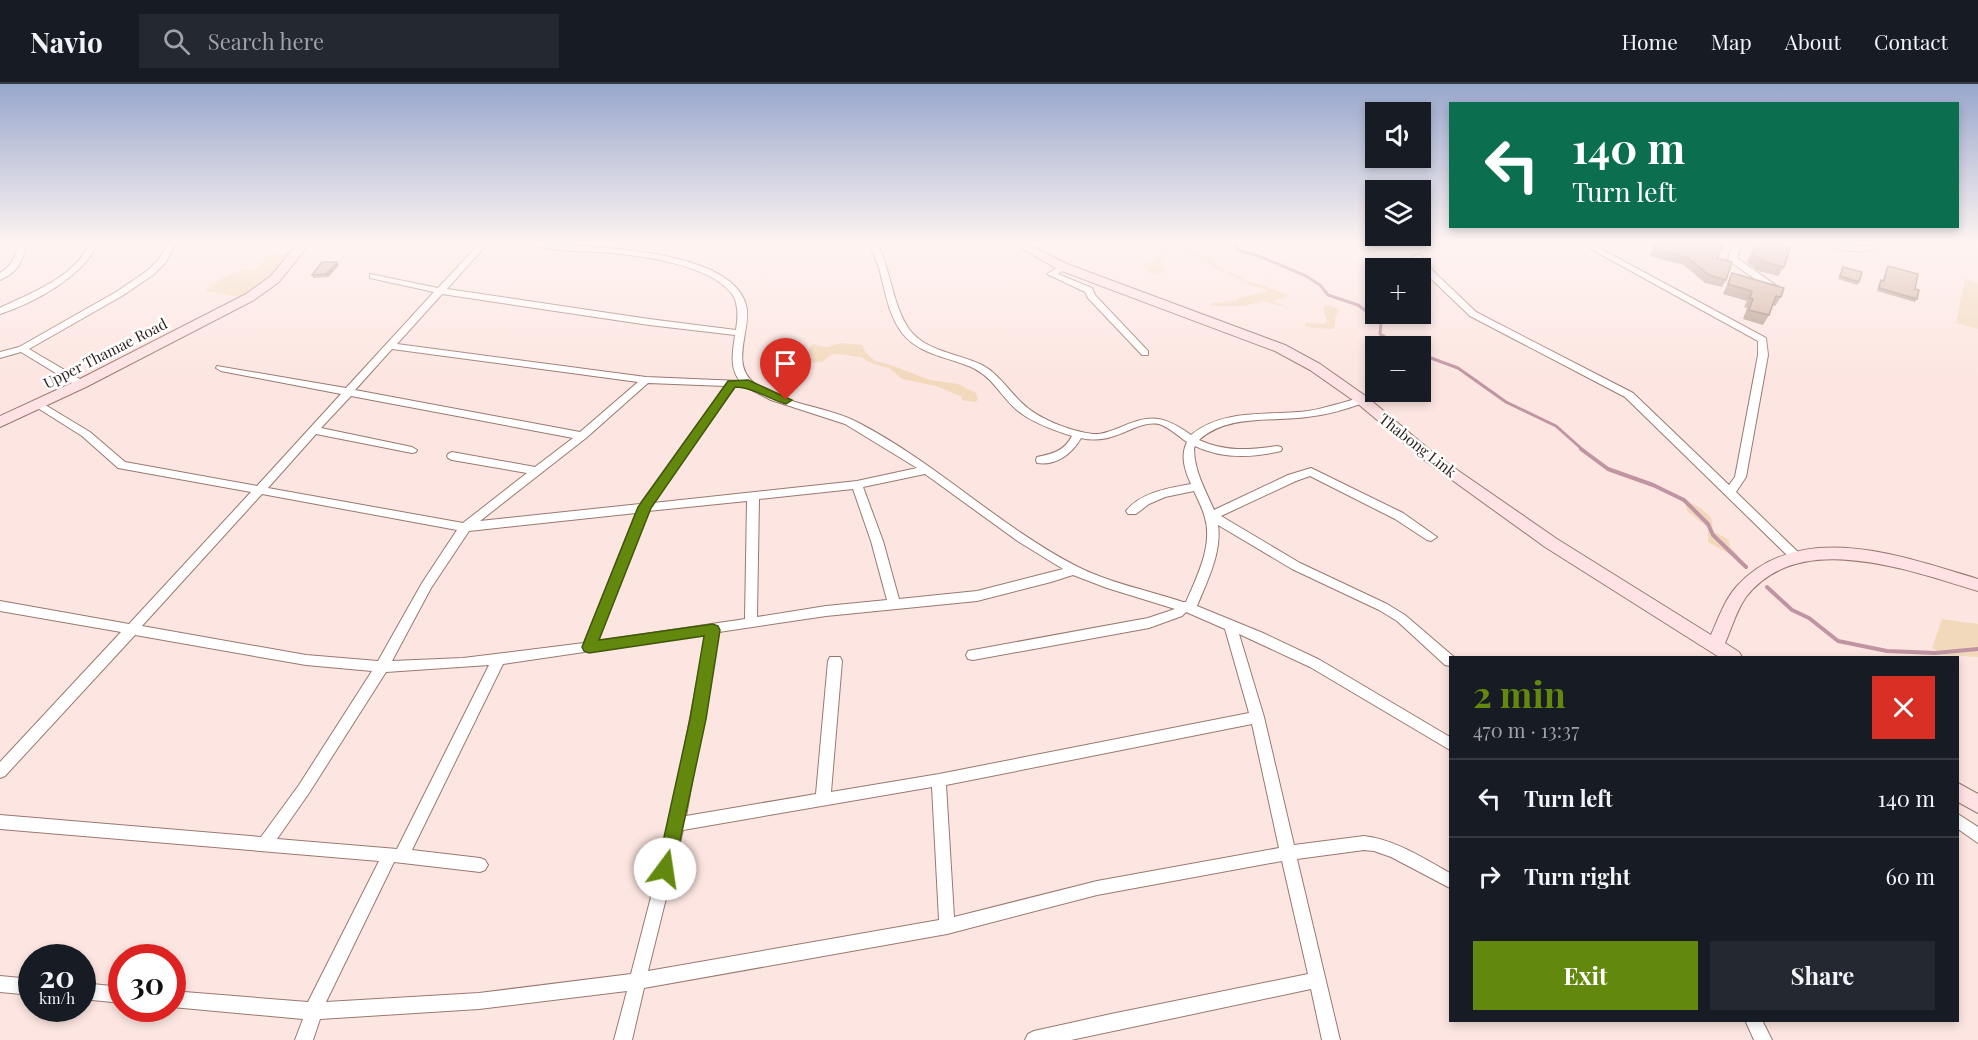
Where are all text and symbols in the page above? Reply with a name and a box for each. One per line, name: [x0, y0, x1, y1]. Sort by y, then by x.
search box: [139, 14, 559, 68]
text: Navio: [30, 23, 103, 60]
icon: search: [160, 25, 193, 58]
text: Search here: [208, 26, 324, 56]
text: Home: [1622, 27, 1678, 55]
text: Map: [1711, 27, 1752, 55]
text: About: [1785, 27, 1841, 55]
text: Contact: [1874, 27, 1948, 55]
map controls: [1365, 102, 1431, 402]
button: sound: [1365, 102, 1431, 168]
text: 140 m: [1572, 119, 1685, 175]
icon: left: [1473, 126, 1551, 204]
text: Turn left: [1572, 173, 1676, 209]
button: layers: [1365, 180, 1431, 246]
button: +: [1365, 258, 1431, 324]
street label: Upper Thamae Road: [40, 313, 171, 393]
button: −: [1365, 336, 1431, 402]
pin: [760, 338, 811, 400]
icon: arrive: [769, 347, 802, 380]
street label: Thabong Link: [1375, 408, 1461, 482]
text: 2 min: [1473, 669, 1566, 717]
button: close: [1872, 676, 1935, 739]
text: 470 m · 13:37: [1473, 716, 1579, 743]
icon: left: [1473, 782, 1506, 815]
text: Turn left: [1524, 783, 1613, 813]
text: 140 m: [1878, 783, 1935, 813]
position arrow: [633, 837, 697, 901]
icon: right: [1473, 860, 1506, 893]
text: Turn right: [1524, 861, 1630, 891]
text: 60 m: [1885, 861, 1935, 891]
button: Exit: [1473, 941, 1698, 1010]
button: Share: [1710, 941, 1935, 1010]
speed limit sign: 30: [108, 944, 186, 1022]
text: 20: [39, 956, 75, 996]
text: km/h: [39, 988, 75, 1008]

